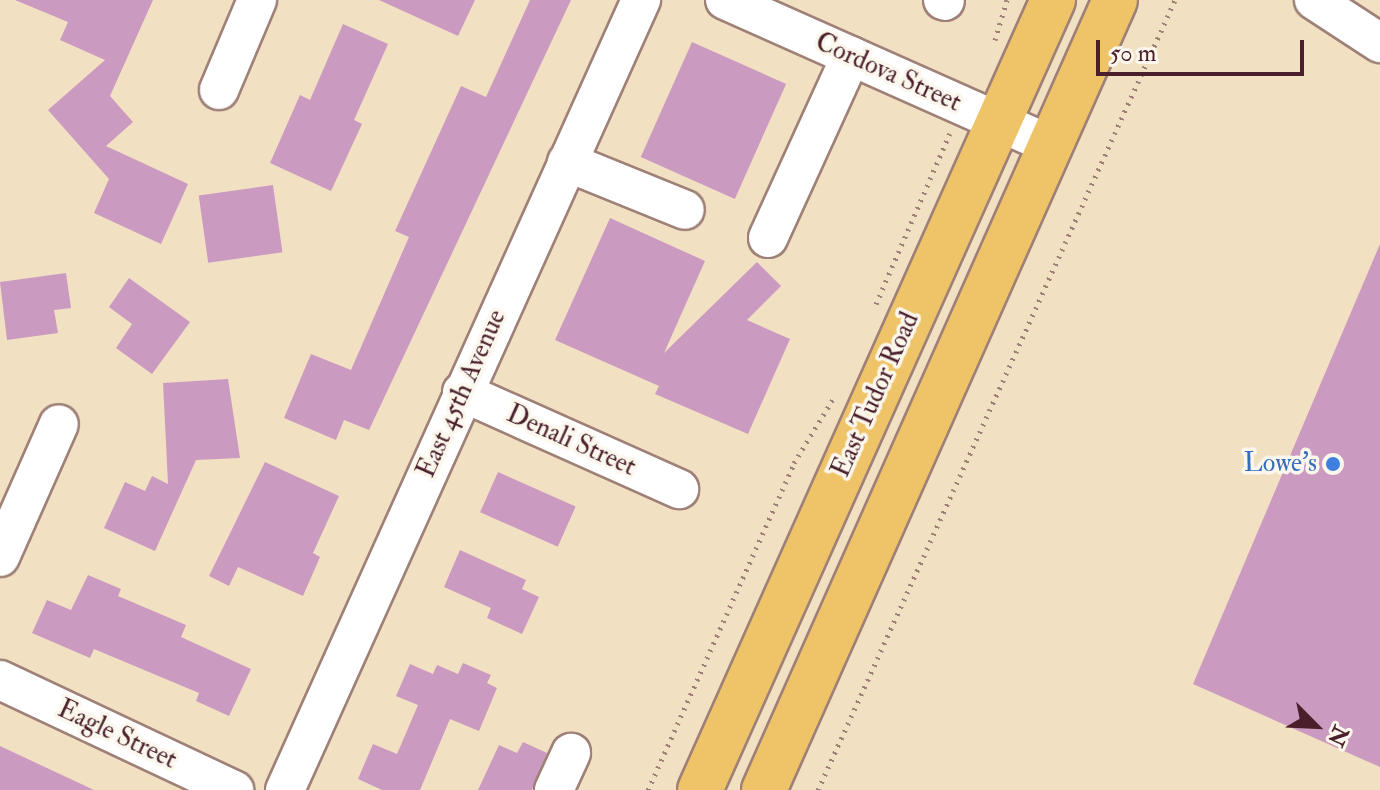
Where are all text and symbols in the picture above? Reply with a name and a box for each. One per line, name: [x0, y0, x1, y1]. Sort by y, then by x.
scale bar: [1100, 24, 1308, 74]
street label: Cordova Street: [810, 27, 966, 119]
text: 50 m: [1110, 38, 1156, 69]
street label: East 45th Avenue: [411, 305, 513, 483]
street label: East Tudor Road: [826, 308, 926, 482]
street label: Denali Street: [502, 399, 640, 483]
place label: Lowe's: [1244, 448, 1317, 480]
marker: Lowe's: [1324, 455, 1342, 473]
north arrow: [1276, 686, 1356, 766]
street label: Eagle Street: [53, 694, 181, 776]
text: N: [1321, 721, 1355, 750]

